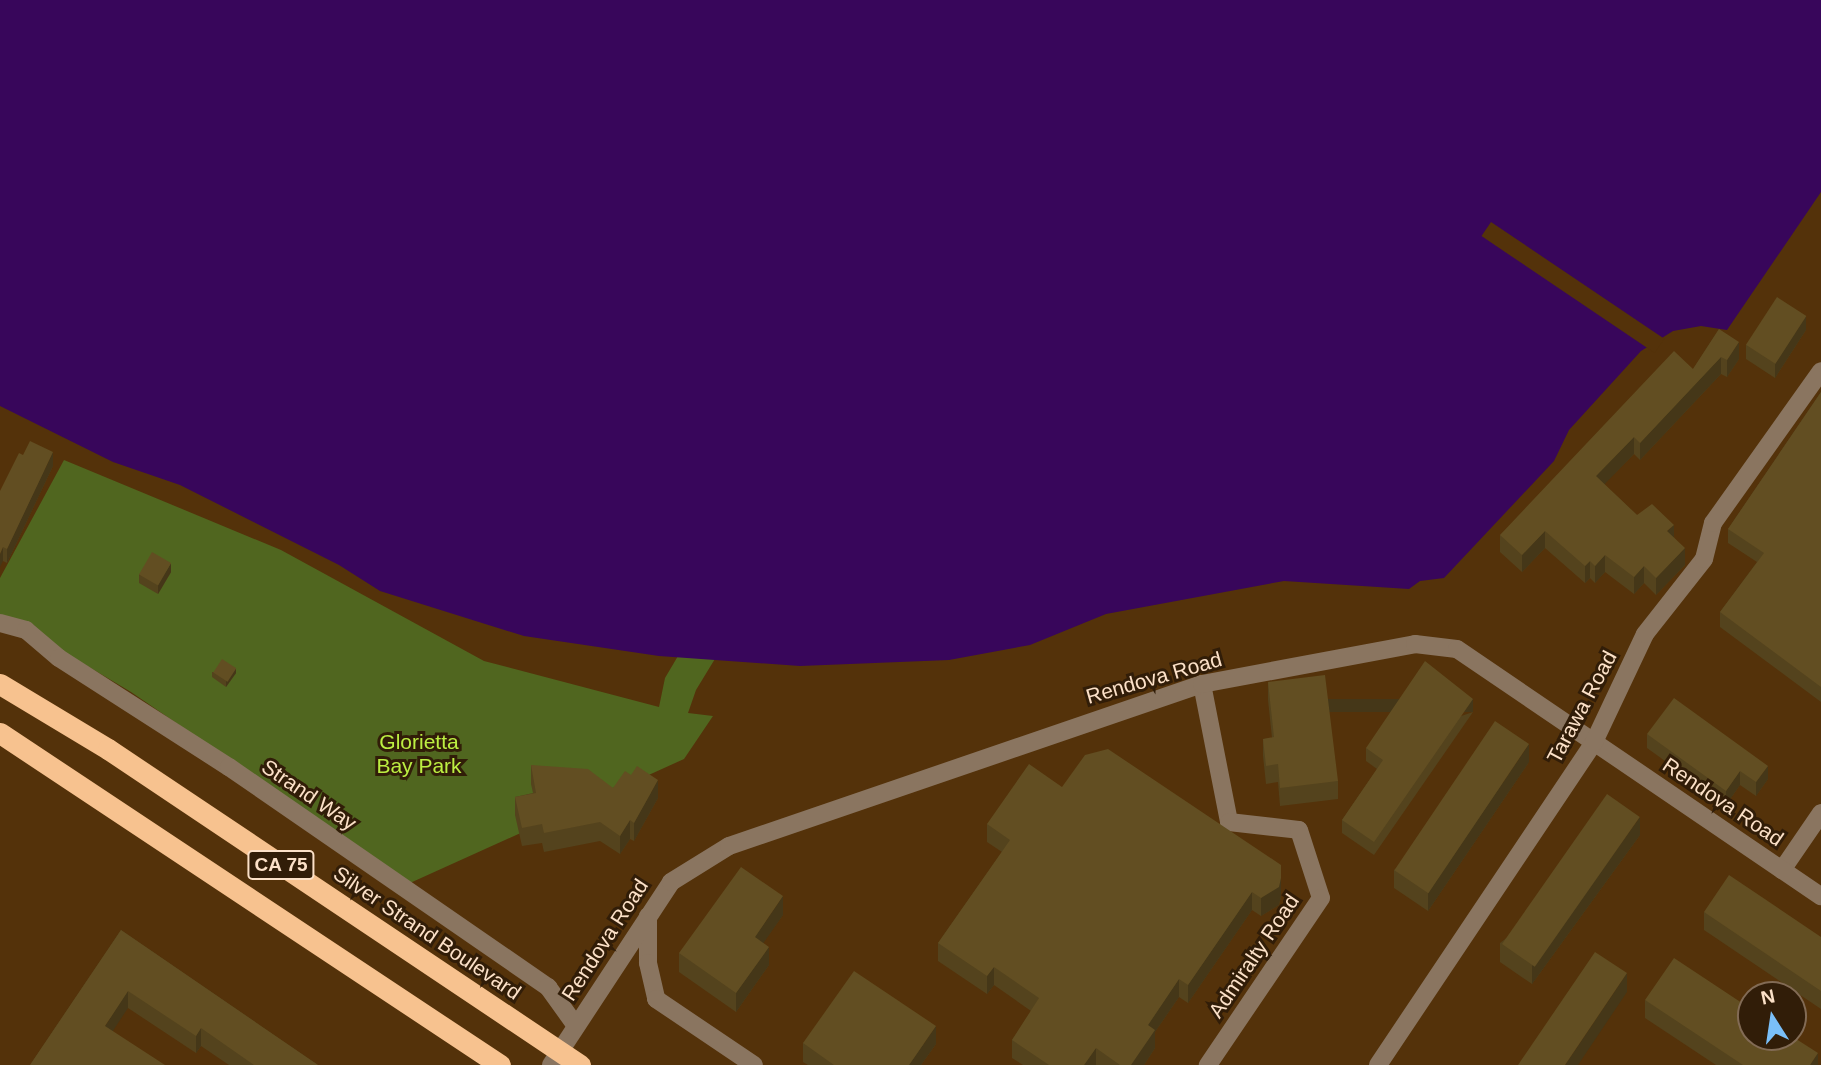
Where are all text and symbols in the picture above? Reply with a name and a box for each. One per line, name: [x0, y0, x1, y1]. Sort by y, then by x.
street label: Tarawa Road: [1542, 646, 1622, 768]
street label: Rendova Road: [1083, 647, 1225, 709]
park label: Glorietta Bay Park: [376, 729, 462, 779]
street label: Rendova Road: [1658, 752, 1788, 852]
street label: Strand Way: [257, 754, 361, 836]
road number: CA 75: [246, 850, 316, 880]
street label: Silver Strand Boulevard: [329, 861, 525, 1005]
street label: Rendova Road: [556, 874, 654, 1006]
street label: Admiralty Road: [1203, 889, 1305, 1023]
north arrow: [1737, 981, 1807, 1051]
text: N: [1759, 985, 1777, 1009]

